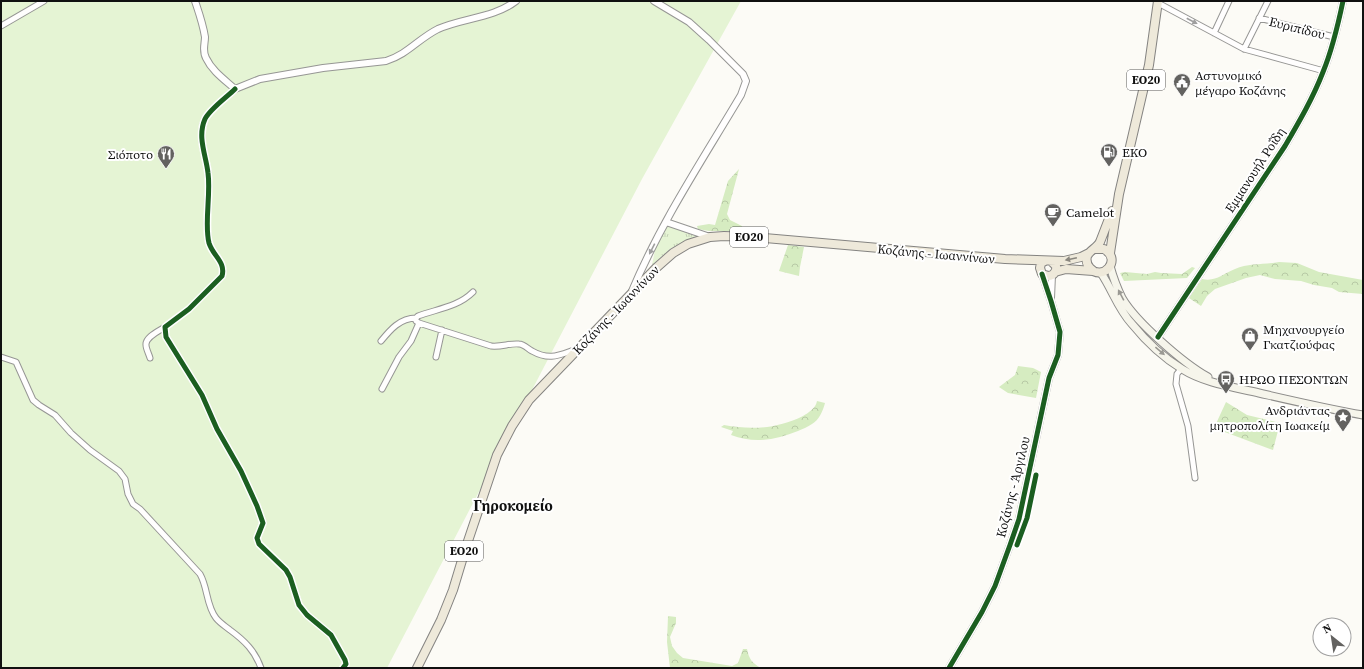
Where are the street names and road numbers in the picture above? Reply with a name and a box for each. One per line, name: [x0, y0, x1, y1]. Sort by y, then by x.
street label: Ευριπίδου: [1267, 13, 1327, 43]
road number: ΕΟ20: [1127, 70, 1165, 90]
street label: Εμμανουήλ Ροΐδη: [1221, 124, 1289, 216]
road number: ΕΟ20: [730, 227, 768, 247]
street label: Κοζάνης - Ιωαννίνων: [877, 240, 995, 268]
street label: Κοζάνης - Ιωαννίνων: [569, 262, 663, 358]
street label: Κοζάνης - Άργιλου: [992, 434, 1034, 539]
road number: ΕΟ20: [445, 541, 483, 561]

